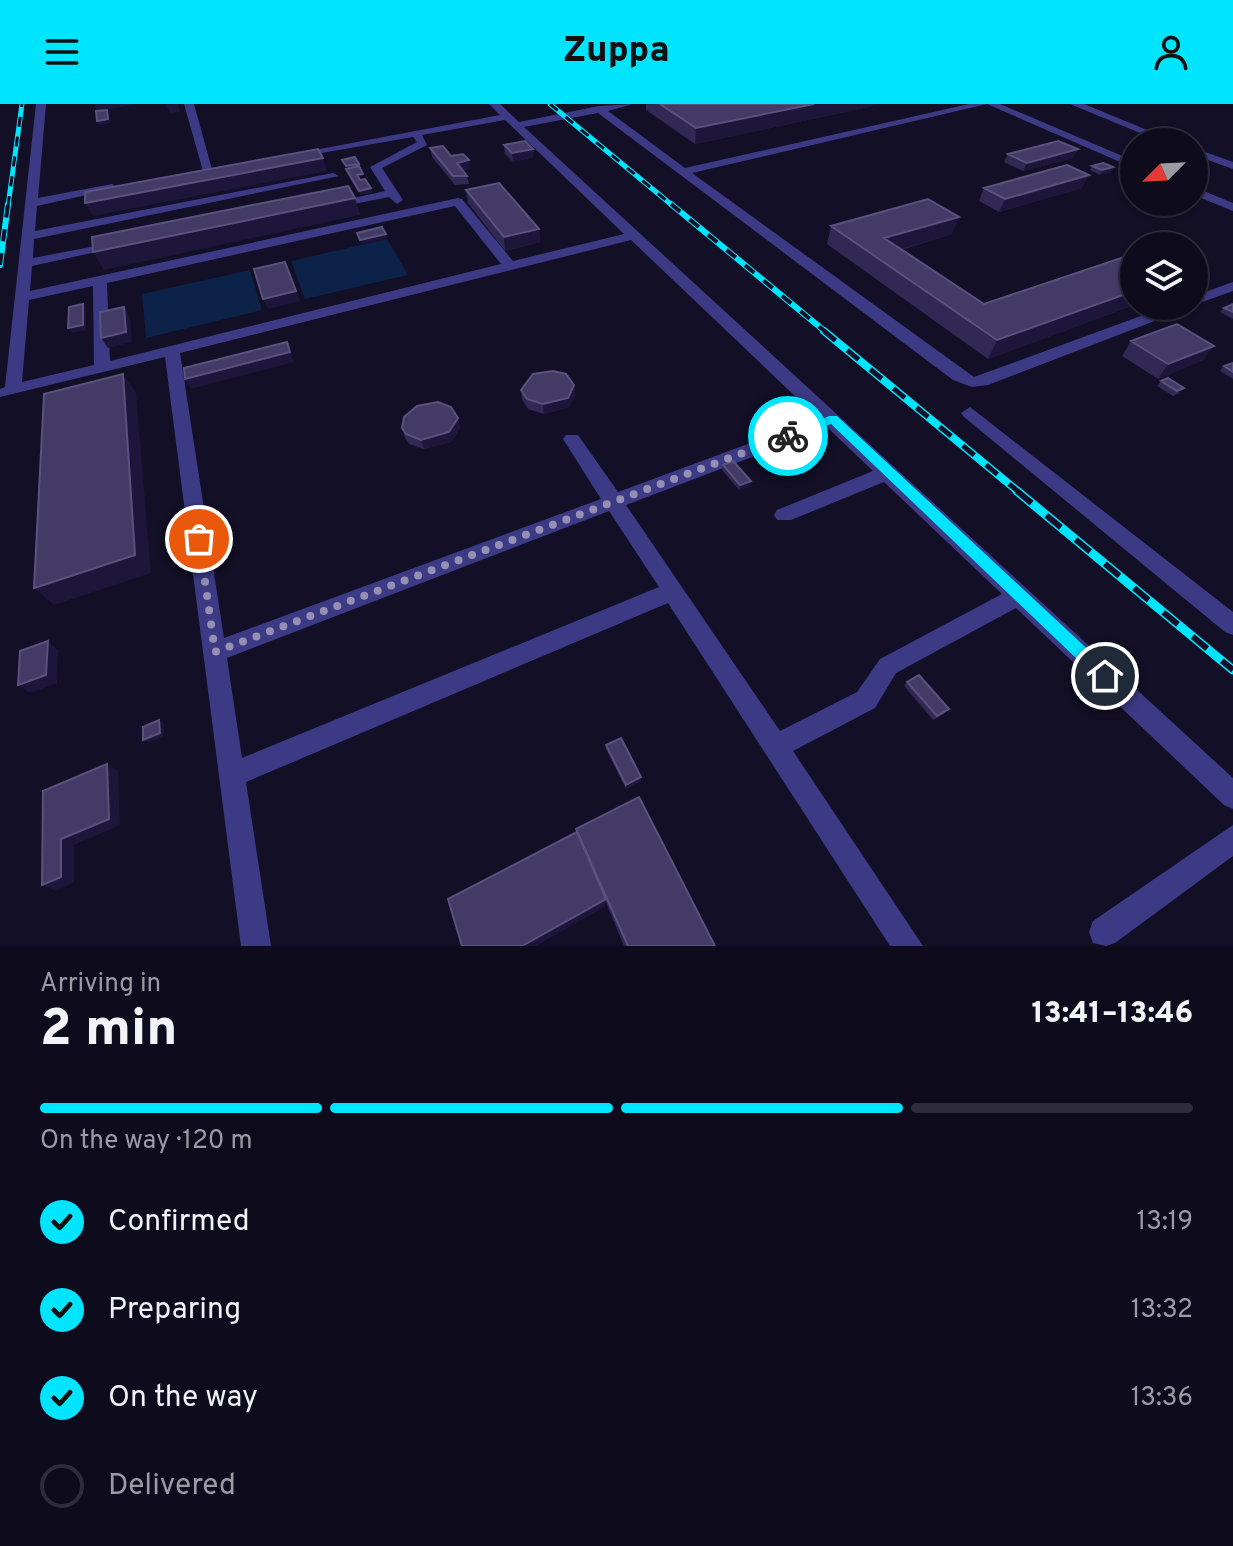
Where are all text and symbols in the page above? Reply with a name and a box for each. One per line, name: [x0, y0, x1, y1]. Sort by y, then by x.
text: Zuppa: [563, 29, 670, 75]
icon: menu: [40, 30, 84, 74]
icon: person: [1149, 30, 1193, 74]
north arrow: [1120, 128, 1208, 216]
map controls: [1120, 128, 1208, 320]
button: layers: [1120, 232, 1208, 320]
courier: [748, 396, 828, 476]
icon: bike: [766, 414, 810, 458]
pin: [165, 505, 233, 573]
icon: bag: [177, 517, 221, 561]
pin: [1071, 642, 1139, 710]
icon: home: [1083, 654, 1127, 698]
text: Arriving in: [40, 968, 161, 1001]
text: 13:41–13:46: [1031, 996, 1193, 1033]
text: 2 min: [40, 998, 178, 1064]
text: On the way · 120 m: [40, 1125, 253, 1158]
icon: check: [40, 1200, 84, 1244]
text: Confirmed: [108, 1204, 250, 1241]
text: 13:19: [1137, 1206, 1193, 1239]
icon: check: [40, 1288, 84, 1332]
text: Preparing: [108, 1292, 241, 1329]
text: 13:32: [1131, 1294, 1193, 1327]
icon: check: [40, 1376, 84, 1420]
text: On the way: [108, 1380, 258, 1417]
text: 13:36: [1131, 1382, 1193, 1415]
text: Delivered: [108, 1468, 236, 1505]

